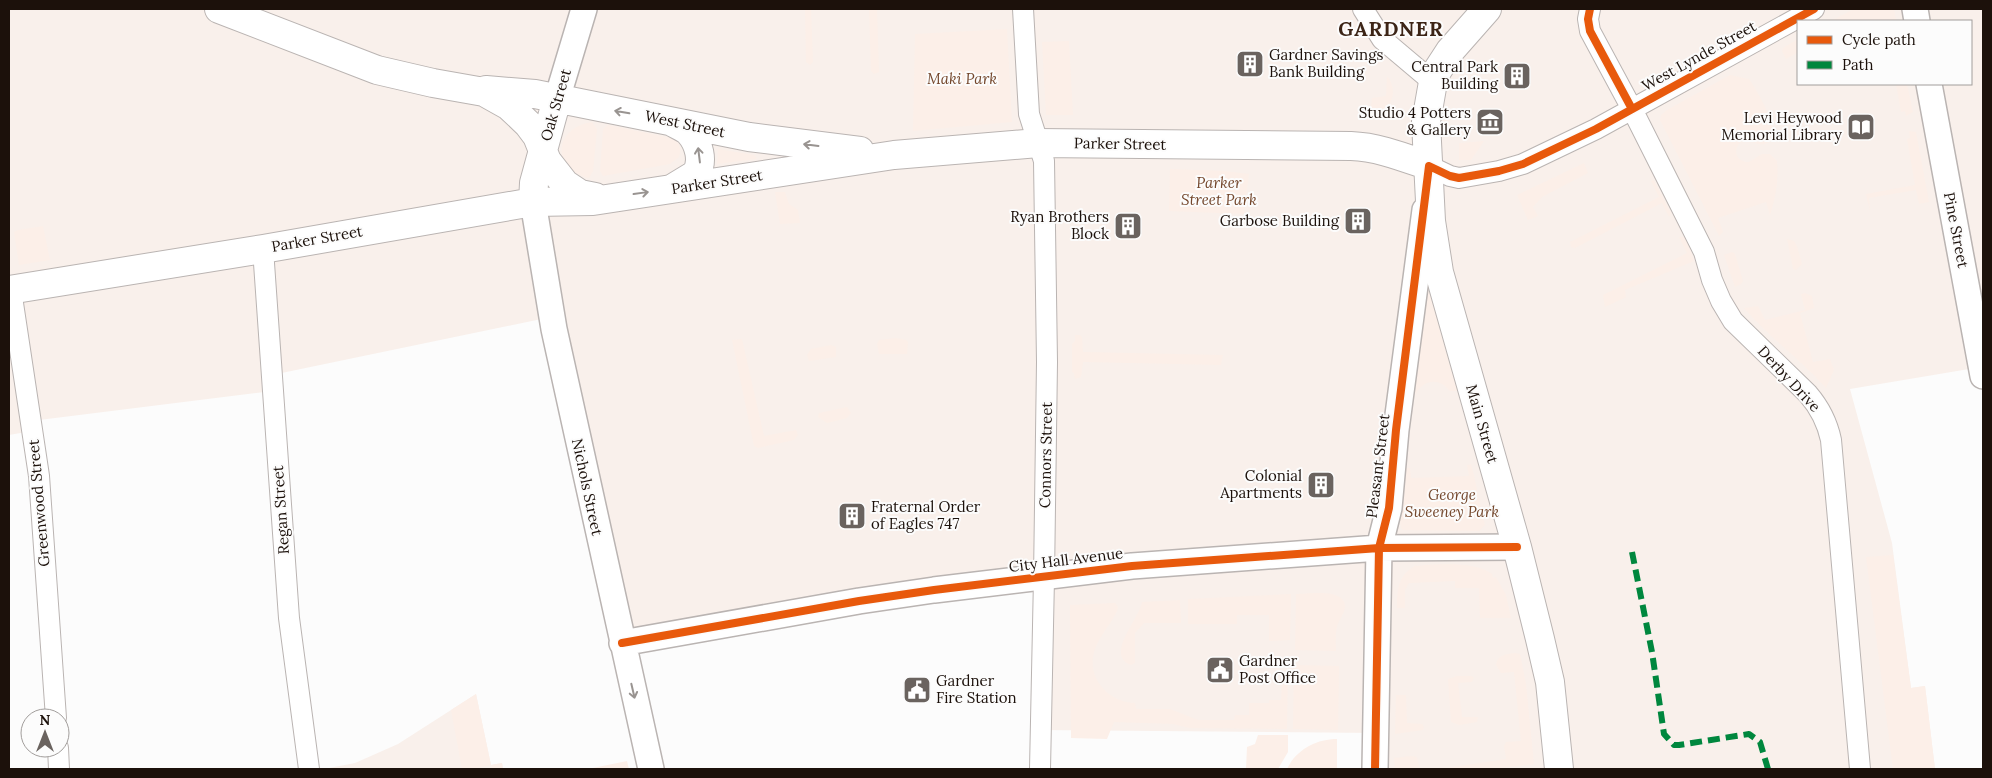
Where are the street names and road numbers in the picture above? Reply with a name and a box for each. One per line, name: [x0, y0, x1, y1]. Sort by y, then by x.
street label: West Lynde Street: [1638, 16, 1760, 95]
street label: Oak Street: [536, 66, 575, 143]
street label: West Street: [643, 106, 727, 141]
street label: Parker Street: [1074, 133, 1166, 154]
street label: Parker Street: [670, 165, 764, 198]
street label: Pine Street: [1940, 190, 1973, 270]
street label: Parker Street: [270, 221, 364, 256]
street label: Derby Drive: [1754, 342, 1825, 416]
street label: Main Street: [1462, 382, 1503, 466]
street label: Connors Street: [1035, 402, 1056, 508]
street label: Pleasant Street: [1362, 413, 1393, 519]
street label: Nichols Street: [568, 437, 607, 537]
street label: Greenwood Street: [23, 438, 54, 567]
street label: Regan Street: [268, 465, 293, 555]
street label: City Hall Avenue: [1008, 543, 1124, 576]

